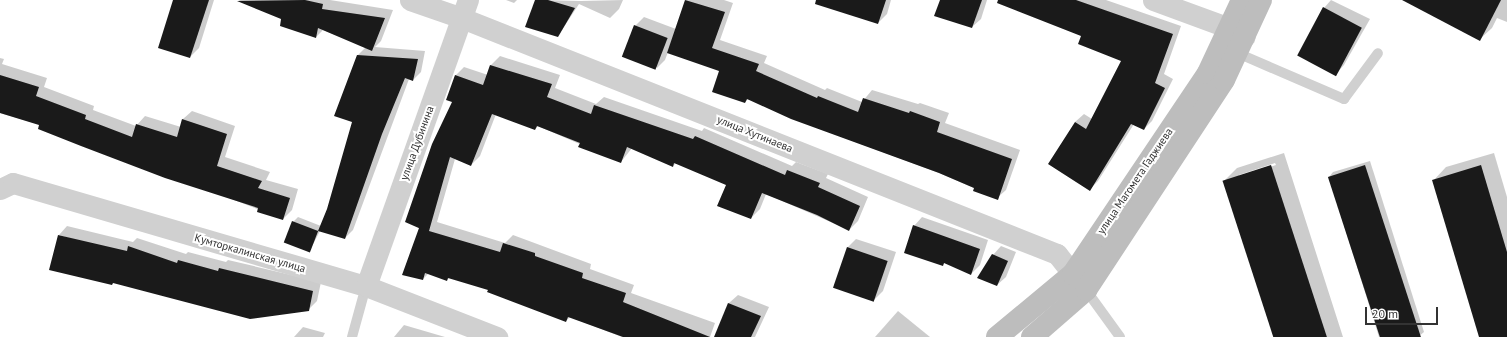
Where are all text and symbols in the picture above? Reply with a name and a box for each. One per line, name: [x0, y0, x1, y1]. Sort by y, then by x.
street label: улица Дубинина: [397, 104, 437, 182]
street label: улица Хутинаева: [715, 113, 795, 155]
street label: улица Магомета Гаджиева: [1095, 125, 1175, 237]
street label: Кумторкалинская улица: [193, 231, 307, 275]
scale bar: [1367, 299, 1440, 325]
text: 20 m: [1372, 306, 1398, 321]

